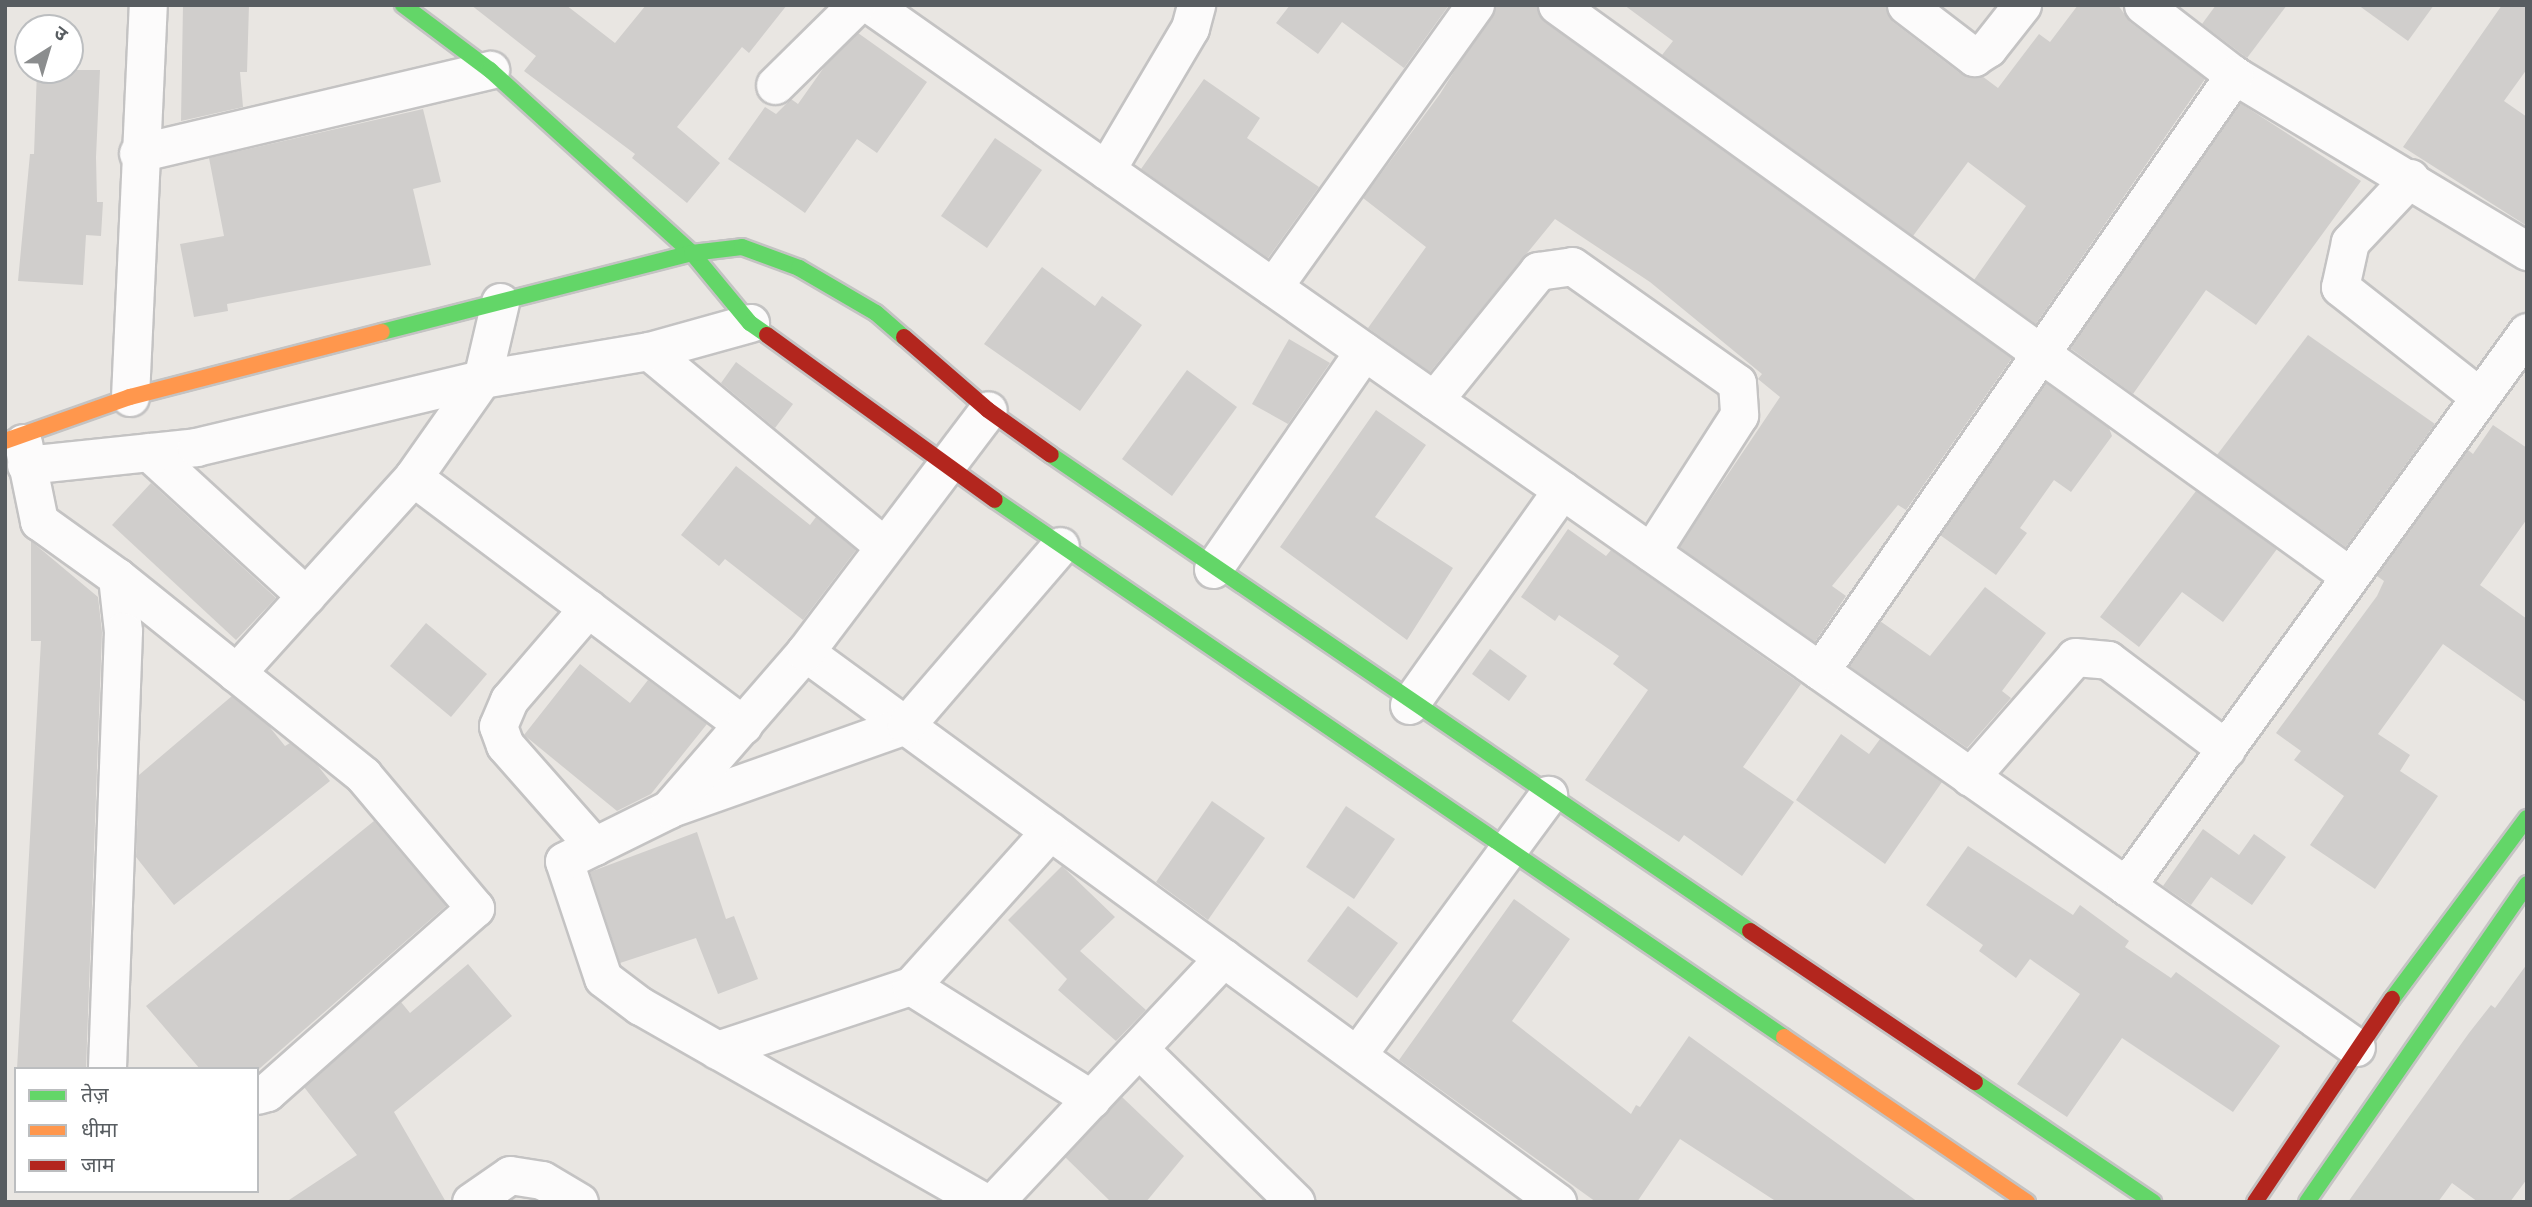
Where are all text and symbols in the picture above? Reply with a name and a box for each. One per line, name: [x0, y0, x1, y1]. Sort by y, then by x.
north arrow: [14, 14, 84, 84]
text: उ: [49, 20, 73, 47]
legend: [14, 1067, 259, 1193]
text: तेज़: [81, 1081, 109, 1109]
text: धीमा: [81, 1116, 117, 1144]
text: जाम: [81, 1151, 115, 1179]

